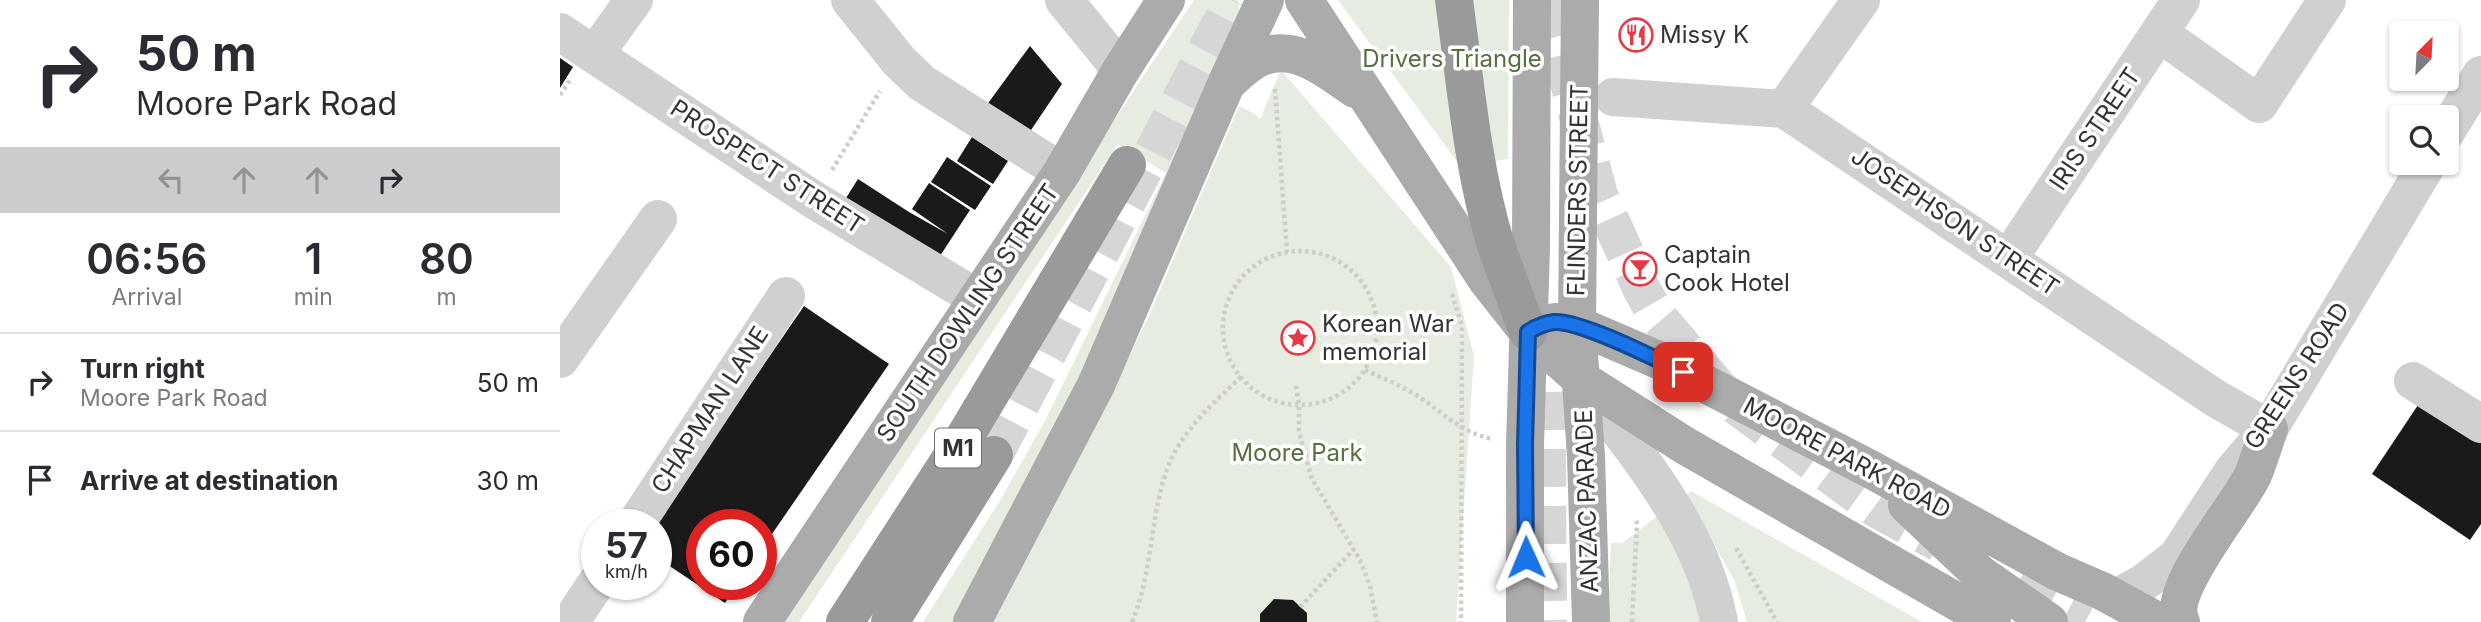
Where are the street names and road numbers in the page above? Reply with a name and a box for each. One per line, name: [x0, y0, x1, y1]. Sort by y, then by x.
street label: IRIS STREET: [2043, 62, 2146, 195]
street label: FLINDERS STREET: [1561, 84, 1594, 296]
street label: PROSPECT STREET: [665, 93, 869, 240]
street label: JOSEPHSON STREET: [1846, 141, 2065, 302]
street label: SOUTH DOWLING STREET: [870, 178, 1065, 447]
street label: GREENS ROAD: [2238, 297, 2355, 455]
street label: CHAPMAN LANE: [645, 321, 774, 499]
street label: MOORE PARK ROAD: [1739, 391, 1956, 524]
street label: ANZAC PARADE: [1569, 409, 1604, 593]
road number: M1: [935, 428, 981, 468]

